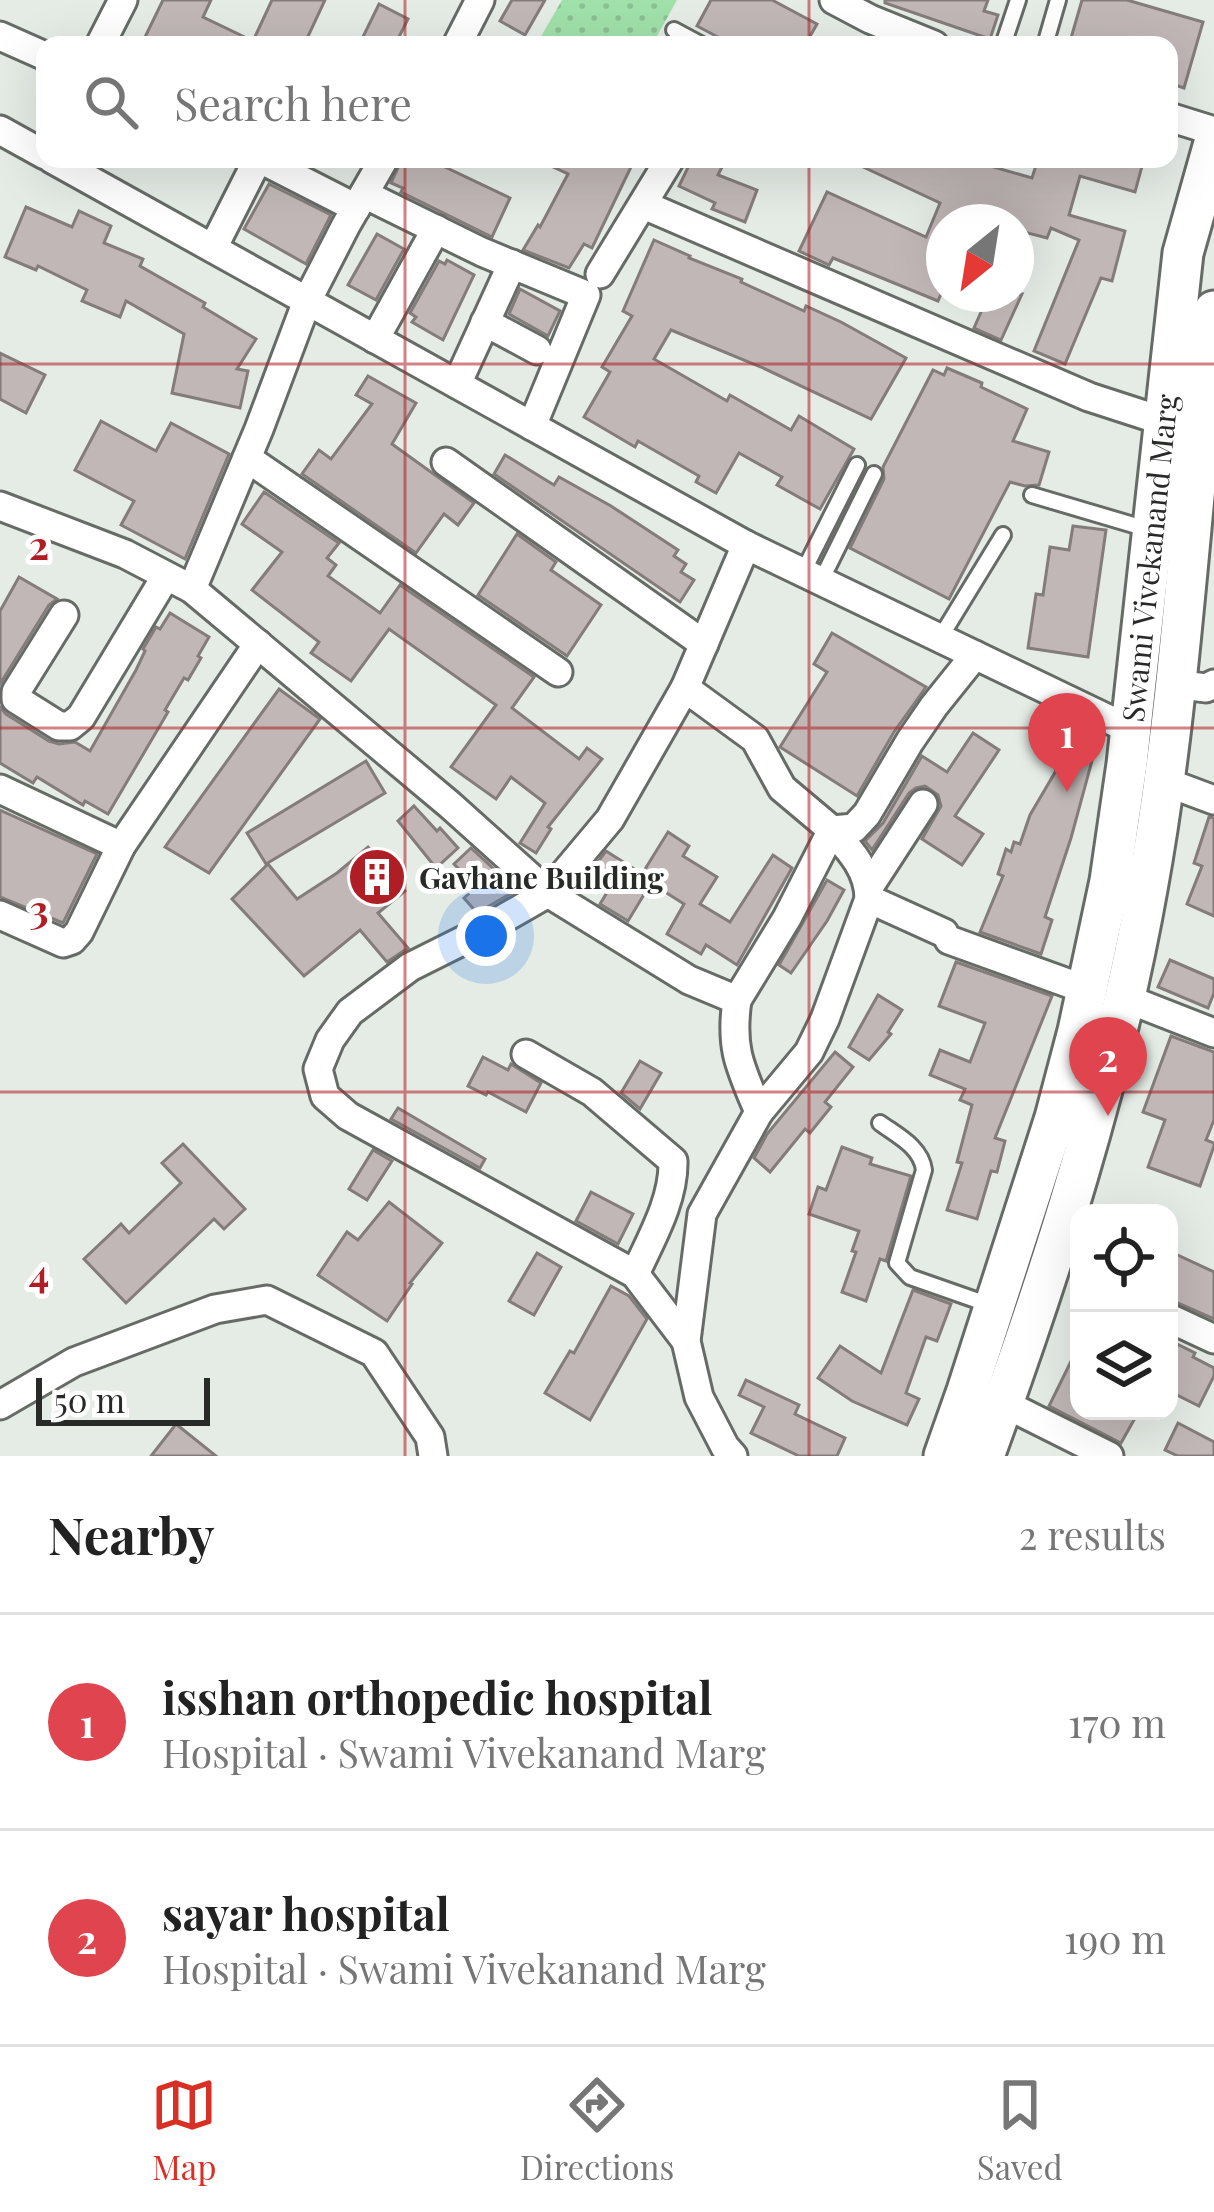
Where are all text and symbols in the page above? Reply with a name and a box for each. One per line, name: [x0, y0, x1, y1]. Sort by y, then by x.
search box: [36, 36, 1178, 168]
icon: search: [78, 69, 144, 135]
text: Search here: [174, 72, 412, 132]
north arrow: [926, 204, 1034, 312]
street label: Swami Vivekanand Marg: [1112, 392, 1186, 724]
text: 2: [29, 518, 49, 570]
pin: 1: [1028, 693, 1106, 792]
building icon: Gavhane Building: [346, 846, 408, 908]
place label: Gavhane Building: [419, 857, 664, 897]
text: 3: [29, 882, 49, 934]
your location: [456, 906, 516, 966]
pin: 2: [1069, 1017, 1147, 1116]
map controls: [1070, 1204, 1178, 1420]
button: locate: [1070, 1204, 1178, 1312]
text: 4: [29, 1246, 49, 1298]
button: layers: [1070, 1312, 1178, 1420]
scale bar: [36, 1372, 210, 1425]
text: 50 m: [54, 1377, 125, 1421]
text: Nearby: [48, 1500, 214, 1568]
text: 2 results: [1019, 1508, 1166, 1560]
text: isshan orthopedic hospital: [162, 1666, 713, 1726]
text: 1: [80, 1696, 94, 1748]
text: 170 m: [1068, 1696, 1166, 1748]
text: Hospital · Swami Vivekanand Marg: [162, 1726, 766, 1778]
text: sayar hospital: [162, 1882, 450, 1942]
text: 2: [77, 1912, 97, 1964]
text: 190 m: [1064, 1912, 1166, 1964]
text: Hospital · Swami Vivekanand Marg: [162, 1942, 766, 1994]
tab: Map: [151, 2072, 217, 2188]
tab: Directions: [520, 2072, 674, 2188]
tab: Saved: [977, 2072, 1063, 2188]

